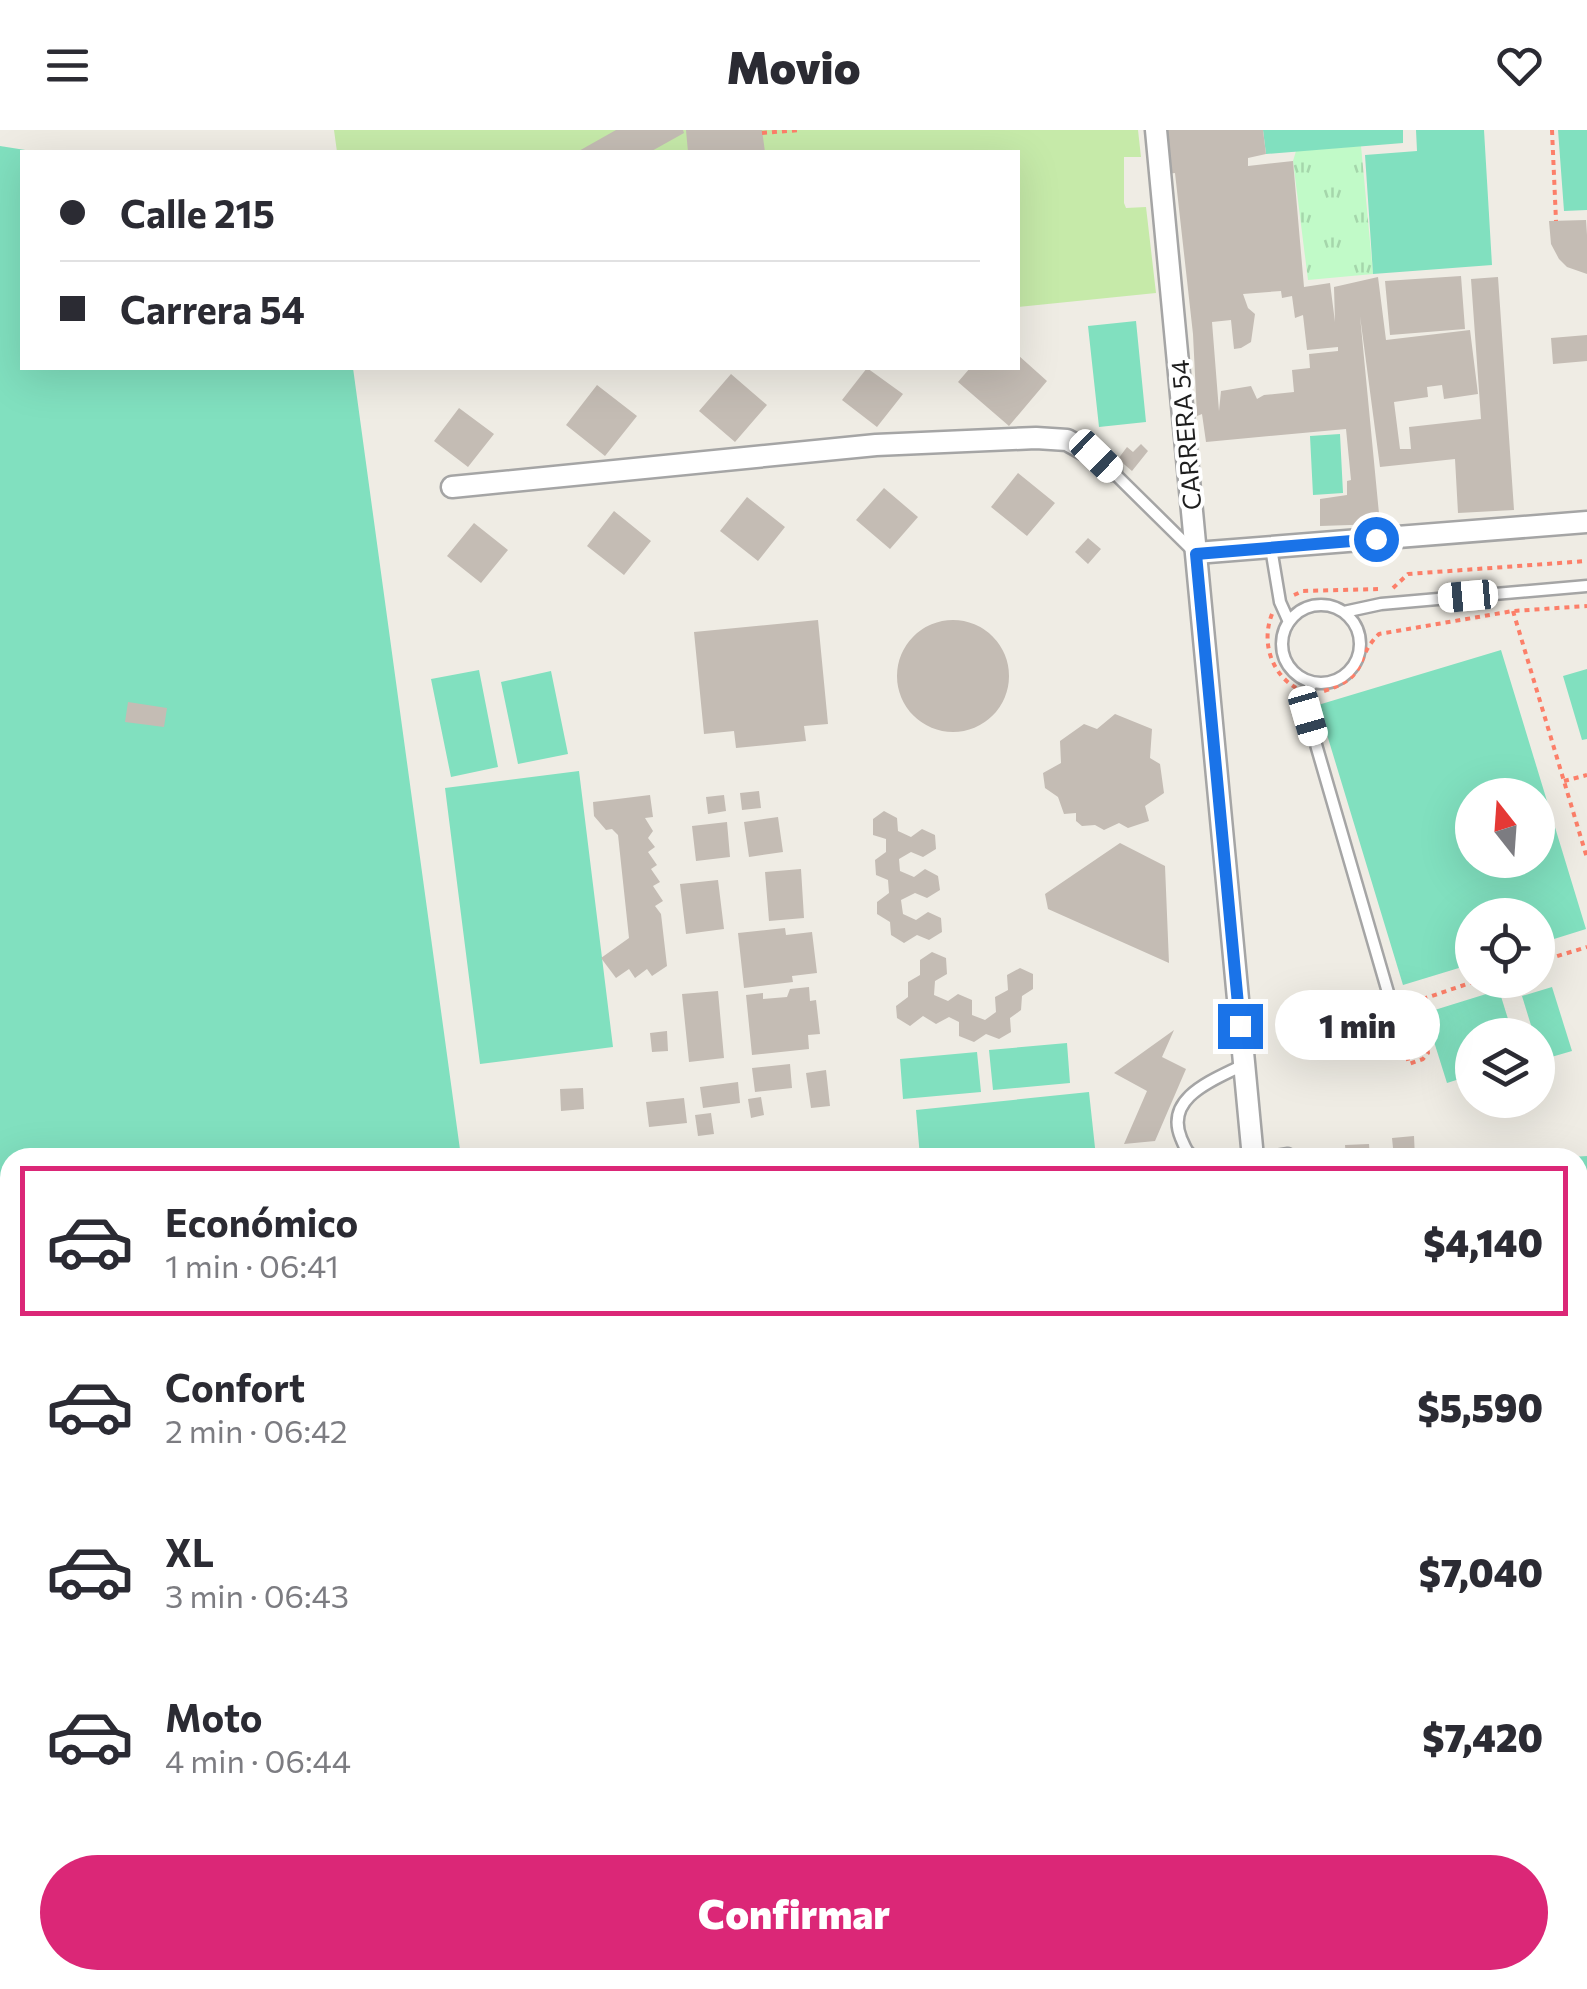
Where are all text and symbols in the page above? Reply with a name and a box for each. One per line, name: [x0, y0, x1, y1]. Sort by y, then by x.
icon: menu: [40, 38, 95, 93]
text: Movio: [726, 38, 861, 93]
icon: heart: [1492, 38, 1547, 93]
text: Calle 215: [120, 189, 275, 236]
text: Carrera 54: [120, 285, 305, 332]
street label: CARRERA 54: [1163, 359, 1207, 511]
car: [1064, 424, 1128, 488]
route start: [1354, 517, 1399, 562]
car: [1437, 578, 1499, 614]
car: [1285, 683, 1331, 749]
north arrow: [1455, 778, 1555, 878]
map controls: [1455, 778, 1555, 1118]
button: locate: [1455, 898, 1555, 998]
callout: 1 min: [1275, 991, 1440, 1061]
route end: [1218, 1004, 1263, 1049]
text: 1 min: [1319, 1005, 1396, 1045]
button: layers: [1455, 1018, 1555, 1118]
icon: car: [45, 1196, 135, 1286]
text: Económico: [165, 1198, 358, 1245]
text: $4,140: [1423, 1218, 1543, 1265]
text: 1 min · 06:41: [165, 1245, 339, 1285]
icon: car: [45, 1361, 135, 1451]
text: Confort: [165, 1363, 305, 1410]
text: $5,590: [1418, 1383, 1543, 1430]
text: 2 min · 06:42: [165, 1410, 348, 1450]
icon: car: [45, 1526, 135, 1616]
text: XL: [165, 1528, 214, 1575]
text: $7,040: [1419, 1548, 1543, 1595]
text: 3 min · 06:43: [165, 1575, 349, 1615]
icon: car: [45, 1691, 135, 1781]
text: Moto: [165, 1693, 263, 1740]
text: $7,420: [1422, 1713, 1543, 1760]
text: 4 min · 06:44: [165, 1740, 351, 1780]
button: Confirmar: [40, 1855, 1548, 1970]

